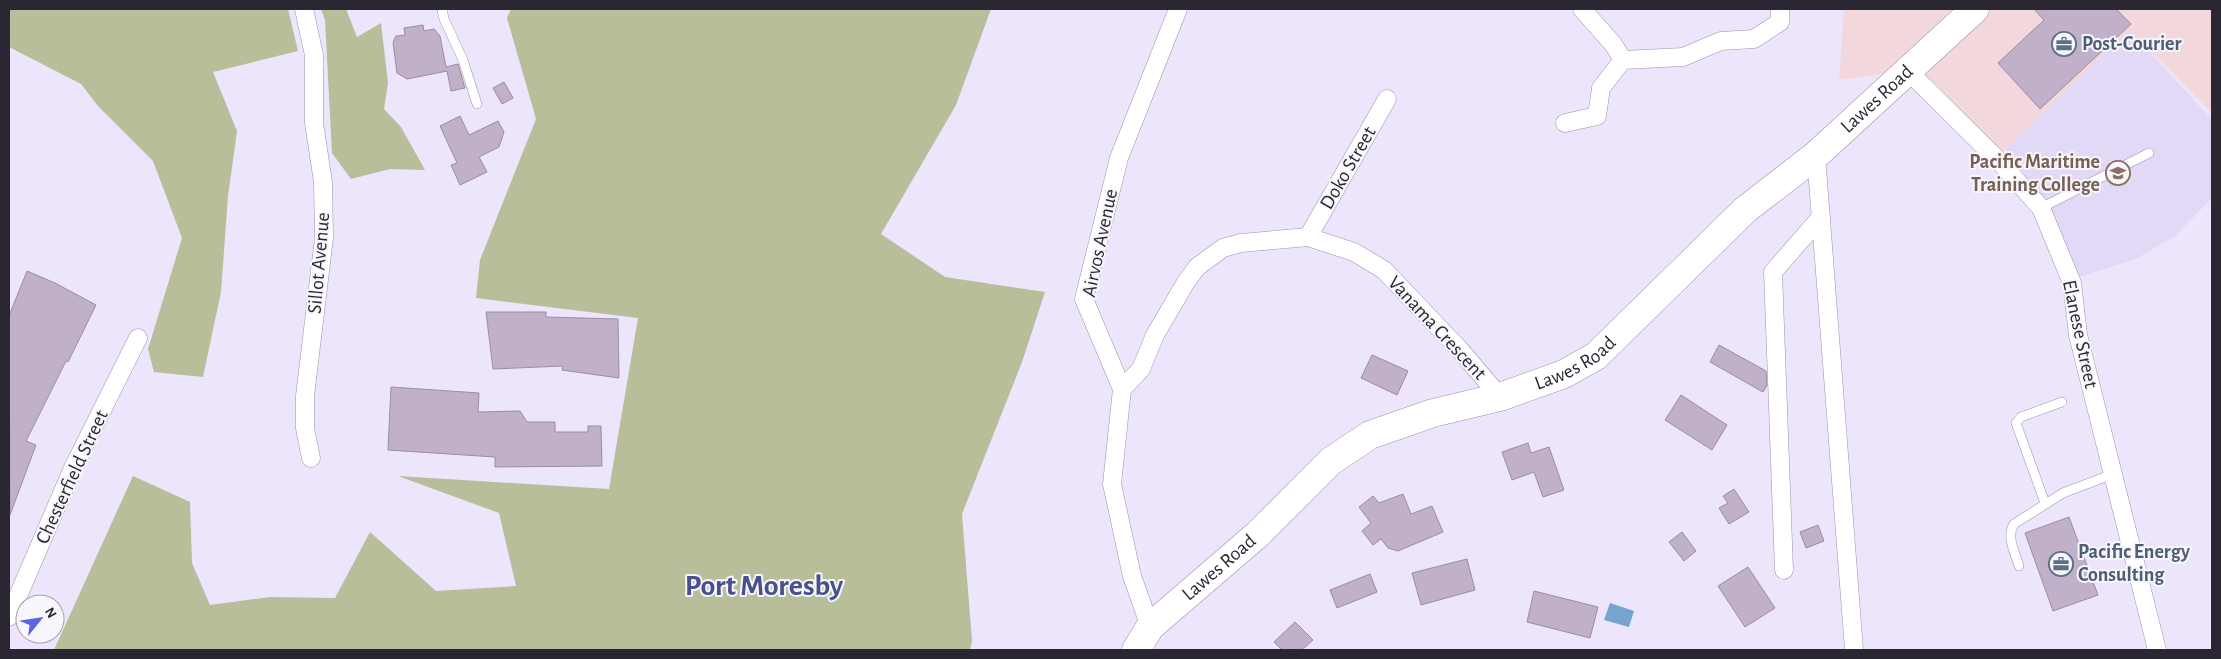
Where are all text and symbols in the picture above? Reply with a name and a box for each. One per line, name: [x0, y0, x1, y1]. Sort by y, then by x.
office icon: Post-Courier: [2051, 31, 2077, 57]
place label: Post-Courier: [2082, 34, 2182, 54]
street label: Lawes Road: [1837, 61, 1917, 137]
street label: Doko Street: [1316, 123, 1380, 213]
place label: Pacific Maritime Training College: [1969, 152, 2100, 195]
school or university icon: Pacific Maritime Training College: [2105, 160, 2131, 186]
street label: Airvos Avenue: [1079, 187, 1121, 299]
street label: Sillot Avenue: [305, 211, 333, 315]
street label: Vanama Crescent: [1384, 272, 1490, 384]
street label: Elanese Street: [2059, 278, 2101, 391]
street label: Lawes Road: [1532, 333, 1620, 394]
street label: Chesterfield Street: [32, 406, 112, 547]
street label: Lawes Road: [1178, 531, 1260, 605]
place label: Pacific Energy Consulting: [2078, 542, 2190, 585]
office icon: Pacific Energy Consulting: [2048, 551, 2074, 577]
district label: Port Moresby: [685, 571, 844, 601]
north arrow: [15, 594, 65, 644]
text: N: [42, 605, 59, 621]

